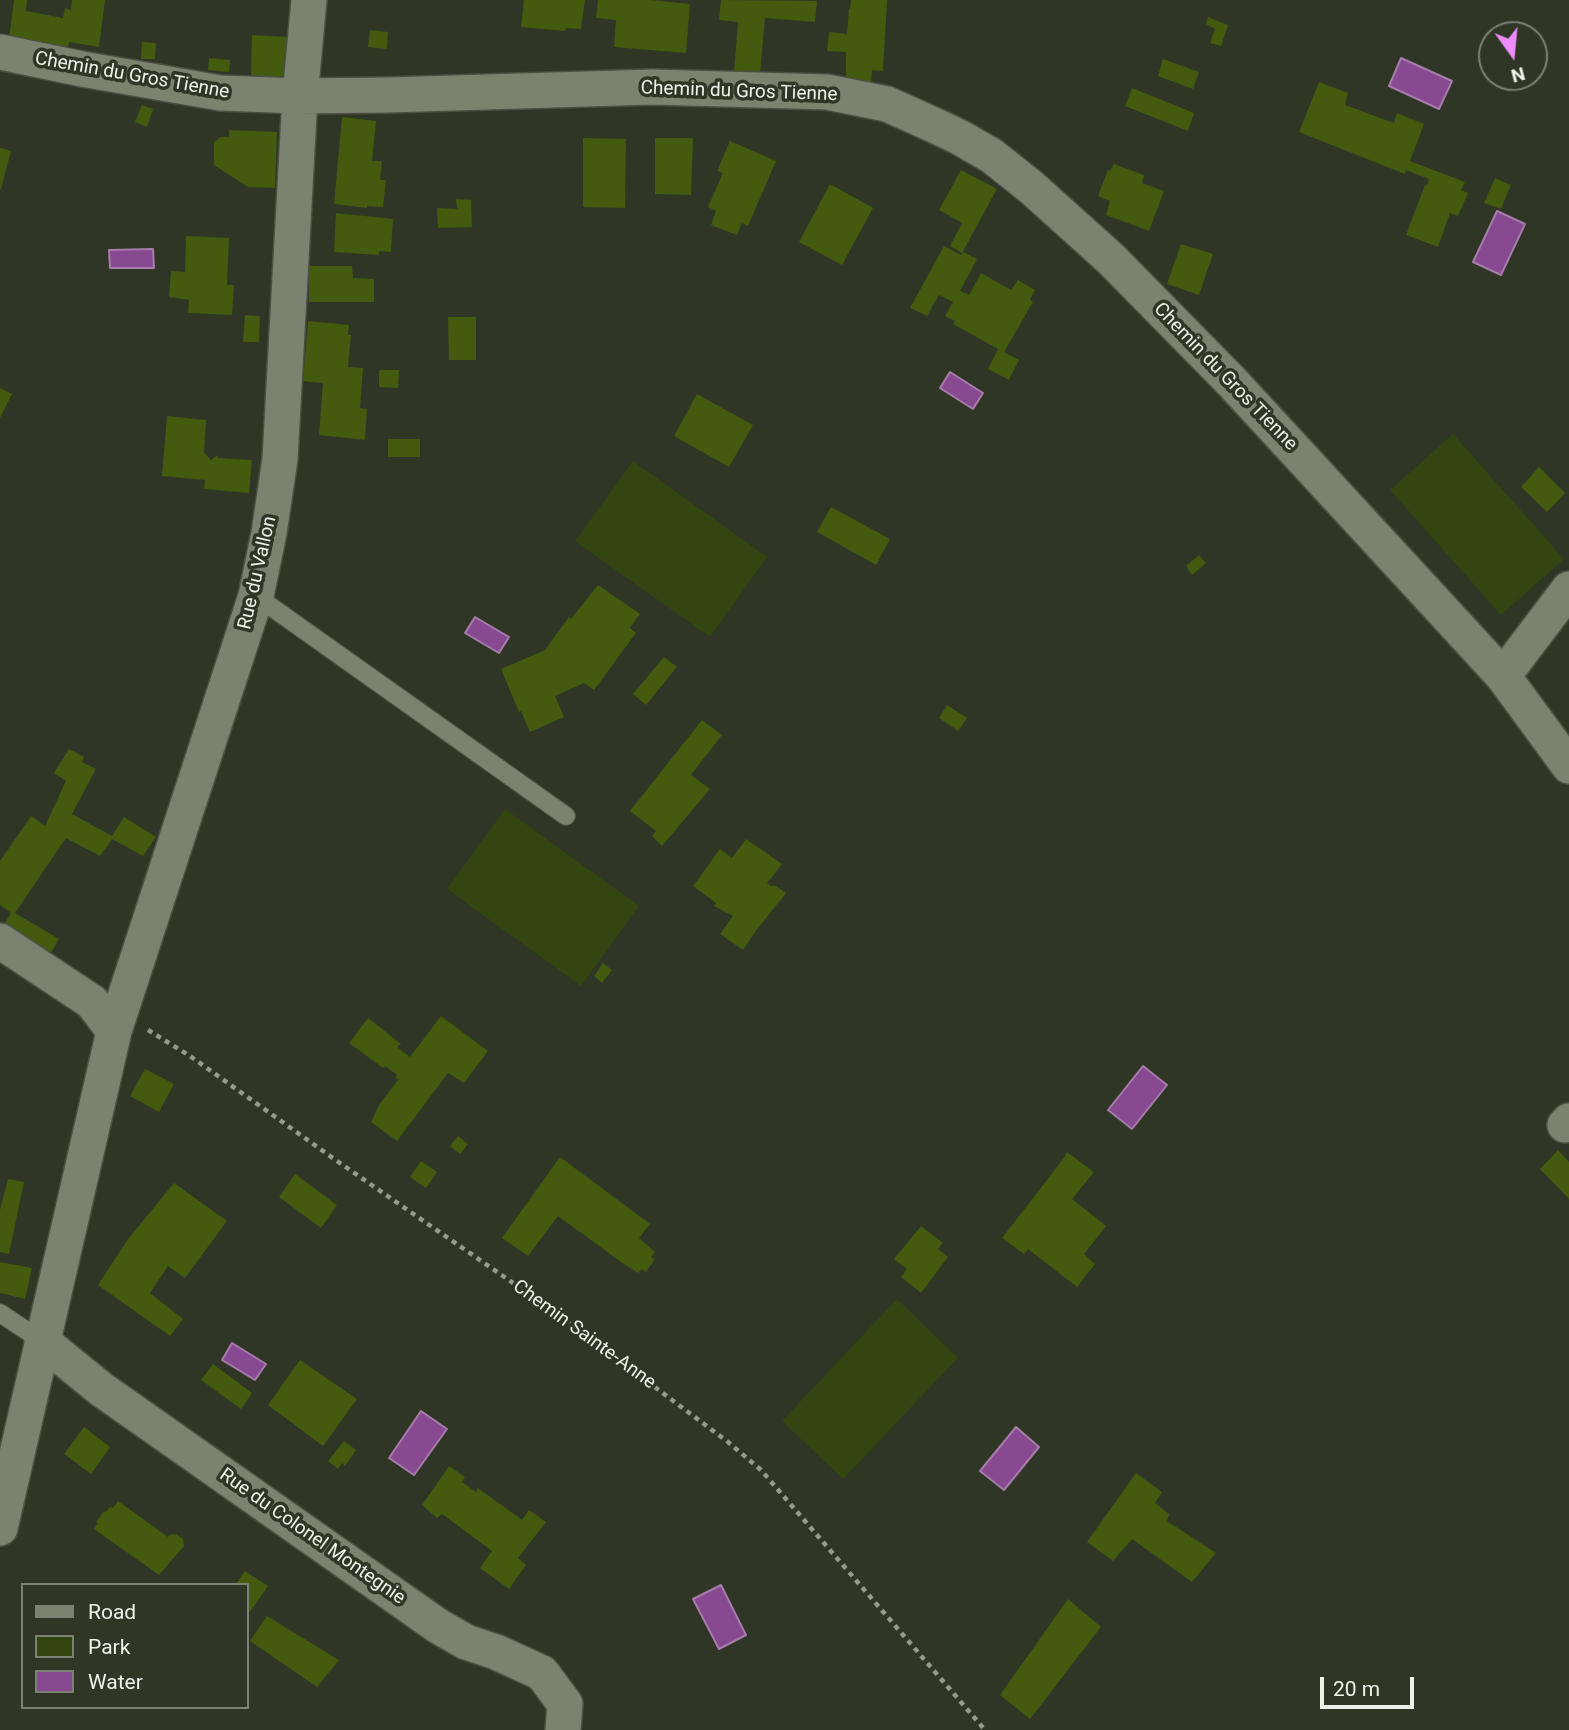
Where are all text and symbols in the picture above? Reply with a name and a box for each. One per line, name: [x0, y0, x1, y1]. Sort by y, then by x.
north arrow: [1478, 21, 1548, 91]
street label: Chemin du Gros Tienne: [33, 48, 231, 104]
text: N: [1509, 62, 1527, 88]
street label: Chemin du Gros Tienne: [640, 77, 838, 107]
street label: Chemin du Gros Tienne: [1148, 298, 1302, 456]
street label: Rue du Vallon: [234, 514, 282, 632]
street label: Chemin Sainte-Anne: [508, 1275, 660, 1395]
street label: Rue du Colonel Montegnie: [215, 1464, 409, 1610]
legend: [21, 1583, 248, 1709]
text: Road: [88, 1600, 136, 1624]
text: Park: [88, 1635, 130, 1659]
scale bar: [1324, 1664, 1418, 1708]
text: Water: [88, 1670, 143, 1694]
text: 20 m: [1333, 1677, 1380, 1701]

